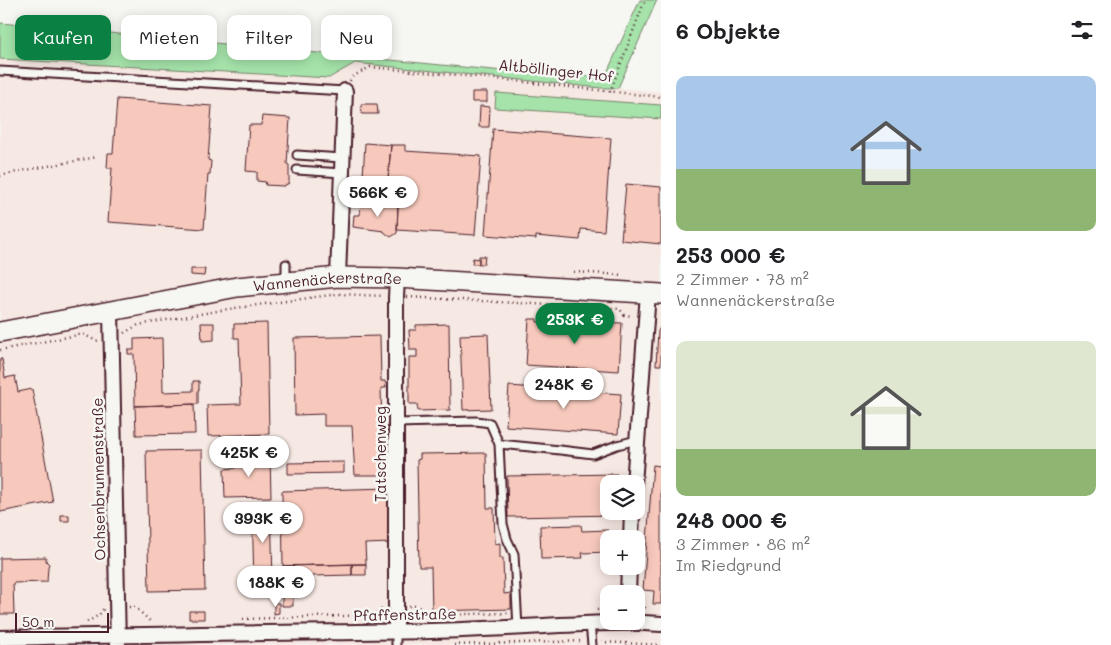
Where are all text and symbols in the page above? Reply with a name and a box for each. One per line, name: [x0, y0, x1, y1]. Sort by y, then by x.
chip: Kaufen: [15, 15, 111, 60]
chip: Mieten: [121, 15, 217, 60]
chip: Filter: [227, 15, 311, 60]
chip: Neu: [321, 15, 392, 60]
icon: filters: [1068, 16, 1096, 44]
text: 6 Objekte: [676, 17, 780, 44]
street label: Altböllinger Hof: [498, 54, 616, 86]
icon: home: [841, 108, 931, 198]
pin: 566K €: [337, 176, 419, 218]
text: 566K €: [349, 181, 407, 202]
text: 253 000 €: [676, 241, 785, 268]
street label: Wannenäckerstraße: [252, 267, 403, 295]
text: 2 Zimmer · 78 m²: [676, 268, 809, 289]
text: Wannenäckerstraße: [676, 289, 835, 310]
pin: 253K €: [534, 302, 616, 345]
text: 253K €: [546, 308, 604, 329]
pin: 248K €: [523, 368, 605, 410]
text: 248K €: [535, 373, 593, 394]
icon: home: [841, 373, 931, 463]
street label: Ochsenbrunnenstraße: [87, 397, 109, 561]
street label: Tatschenweg: [370, 406, 390, 502]
pin: 425K €: [208, 436, 290, 478]
text: 425K €: [220, 441, 278, 462]
map controls: [600, 475, 645, 630]
button: layers: [600, 475, 645, 520]
pin: 393K €: [222, 502, 304, 544]
text: 248 000 €: [676, 506, 787, 533]
text: 393K €: [234, 507, 292, 528]
button: +: [600, 530, 645, 575]
text: 3 Zimmer · 86 m²: [676, 533, 810, 554]
text: Im Riedgrund: [676, 554, 781, 575]
pin: 188K €: [235, 566, 317, 608]
text: 188K €: [248, 571, 304, 592]
button: −: [600, 585, 645, 630]
street label: Pfaffenstraße: [353, 603, 457, 625]
scale bar: [15, 610, 109, 633]
text: 50 m: [22, 612, 54, 631]

